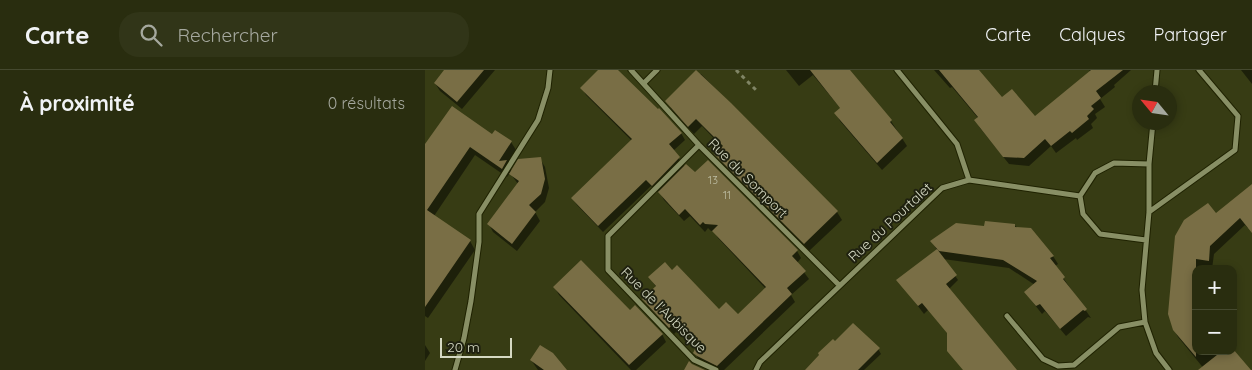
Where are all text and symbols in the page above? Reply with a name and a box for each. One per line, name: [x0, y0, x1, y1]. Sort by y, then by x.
search box: [119, 12, 469, 57]
text: Carte: [25, 20, 89, 50]
icon: search: [137, 21, 165, 49]
text: Rechercher: [177, 23, 278, 47]
text: Carte: [985, 23, 1031, 46]
text: Calques: [1059, 23, 1126, 46]
text: Partager: [1154, 23, 1227, 46]
north arrow: [1132, 85, 1177, 130]
text: À proximité: [20, 90, 135, 116]
text: 0 résultats: [328, 93, 405, 113]
street label: Rue du Somport: [704, 134, 792, 222]
house number: 13: [708, 173, 718, 187]
street label: Rue du Pourtalet: [844, 178, 936, 266]
house number: 11: [723, 188, 731, 202]
street label: Rue de l'Aubisque: [617, 263, 711, 357]
map controls: [1192, 265, 1237, 355]
button: +: [1192, 265, 1237, 310]
button: −: [1192, 310, 1237, 355]
scale bar: [440, 335, 513, 358]
text: 20 m: [447, 338, 480, 356]

